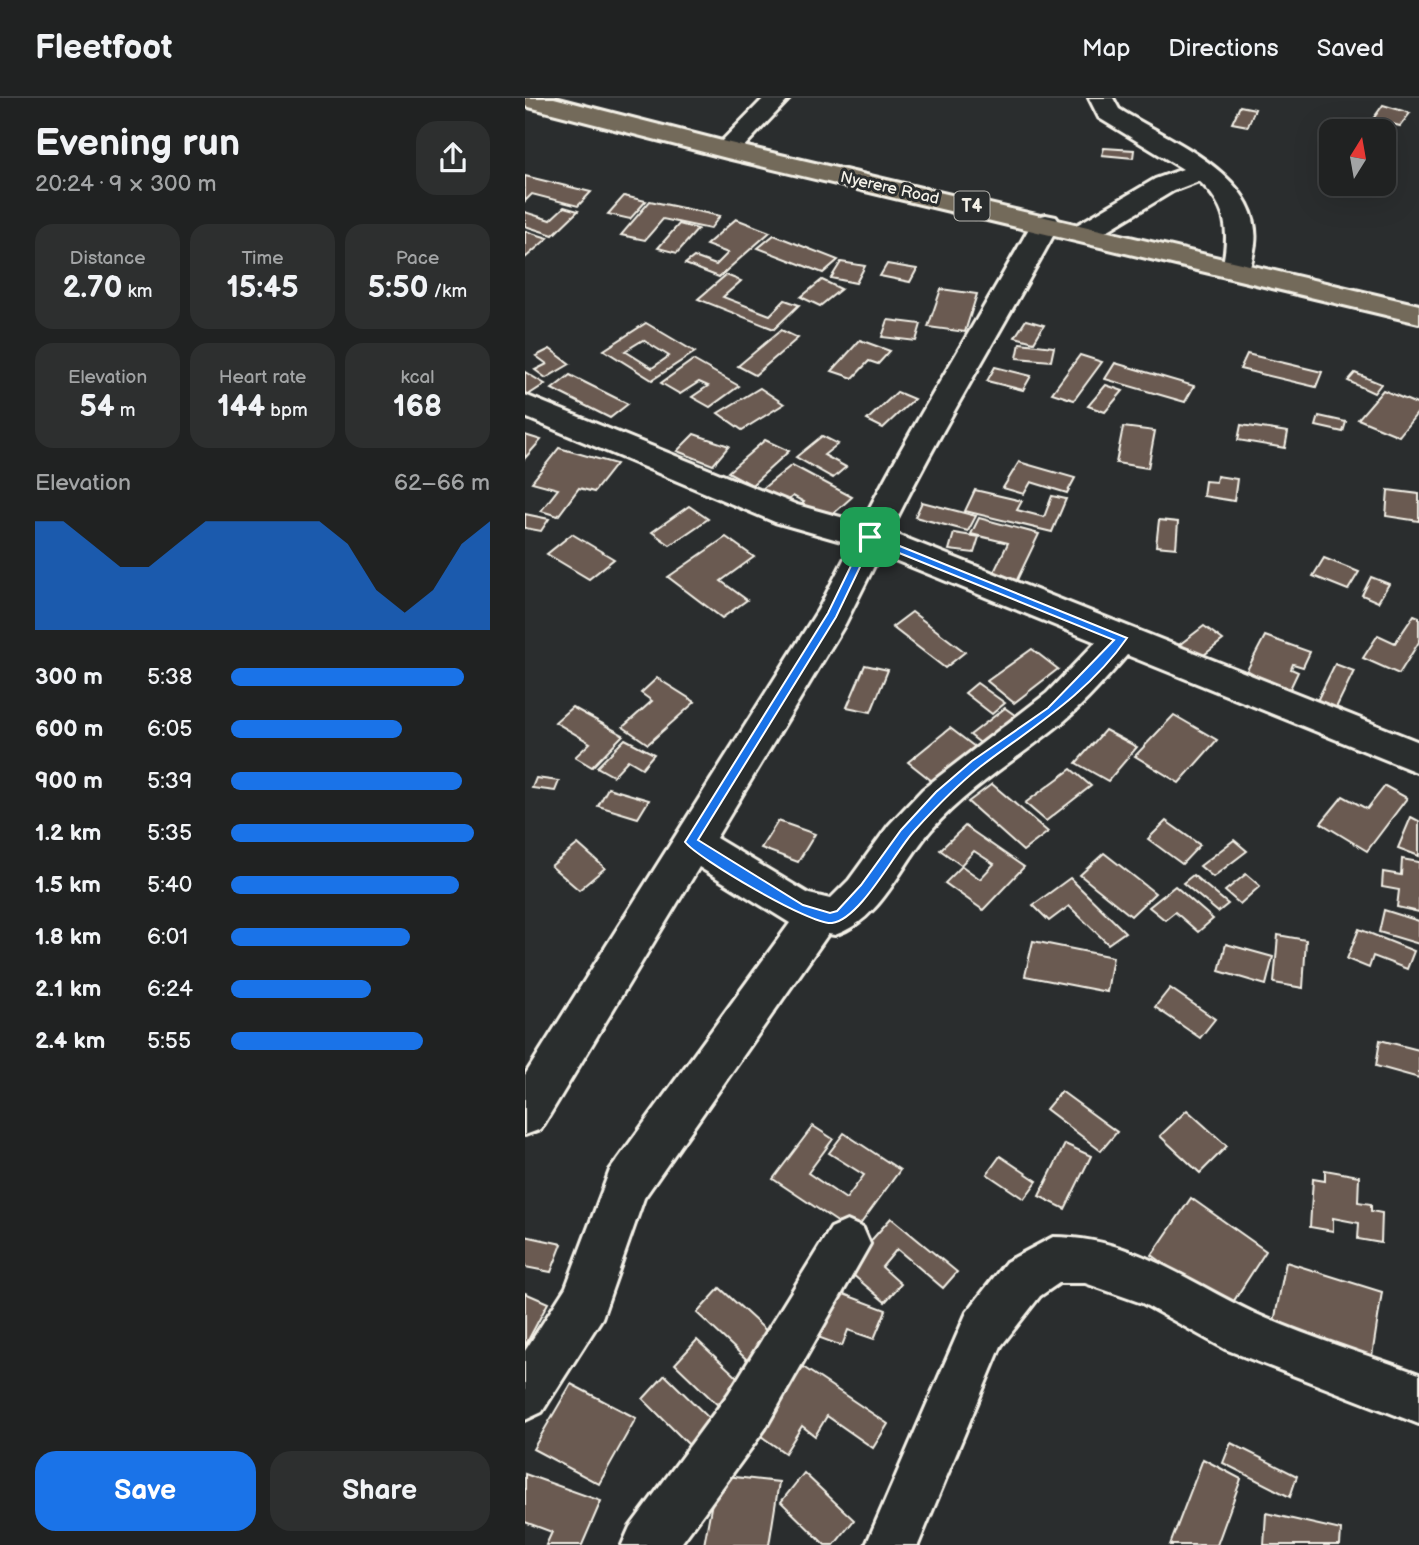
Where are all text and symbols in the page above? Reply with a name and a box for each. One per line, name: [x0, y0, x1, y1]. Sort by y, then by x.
text: Fleetfoot: [35, 28, 172, 68]
text: Map: [1082, 34, 1130, 63]
text: Directions: [1168, 34, 1279, 63]
text: Saved: [1317, 34, 1384, 63]
north arrow: [1319, 119, 1397, 196]
map controls: [1319, 119, 1396, 196]
text: Evening run: [35, 121, 240, 166]
button: share: [416, 121, 490, 195]
street label: Nyerere Road: [838, 168, 941, 209]
text: 20:24 · 9 × 300 m: [35, 170, 216, 198]
road number: T4: [955, 192, 989, 220]
text: Distance: [70, 247, 145, 270]
text: Time: [241, 247, 284, 270]
text: Pace: [396, 247, 439, 270]
text: 2.70: [63, 270, 122, 306]
text: 15:45: [226, 270, 299, 306]
text: 5:50: [368, 270, 428, 306]
text: km: [122, 280, 152, 303]
text: /km: [428, 280, 467, 303]
text: Elevation: [68, 366, 147, 389]
text: Heart rate: [219, 366, 306, 389]
text: kcal: [400, 366, 435, 389]
text: 54: [80, 389, 115, 425]
text: 144: [217, 389, 265, 425]
text: 168: [393, 389, 442, 425]
text: m: [115, 399, 135, 422]
text: bpm: [265, 399, 308, 422]
text: Elevation: [35, 469, 131, 497]
text: 62–66 m: [394, 469, 490, 497]
pin: [840, 507, 900, 567]
icon: arrive: [851, 518, 889, 556]
text: 300 m: [35, 663, 103, 691]
text: 5:38: [147, 663, 192, 691]
text: 600 m: [35, 715, 103, 743]
text: 6:05: [147, 715, 192, 743]
text: 900 m: [35, 767, 103, 795]
text: 5:39: [147, 767, 192, 795]
text: 1.2 km: [35, 819, 101, 847]
text: 5:35: [147, 819, 192, 847]
text: 1.5 km: [35, 871, 101, 899]
text: 5:40: [147, 871, 192, 899]
text: 1.8 km: [35, 923, 101, 951]
text: 6:01: [147, 923, 188, 951]
text: 2.1 km: [35, 975, 101, 1003]
text: 6:24: [147, 975, 193, 1003]
text: 2.4 km: [35, 1027, 105, 1055]
text: 5:55: [147, 1027, 191, 1055]
button: Save: [35, 1451, 256, 1531]
button: Share: [270, 1451, 490, 1531]

